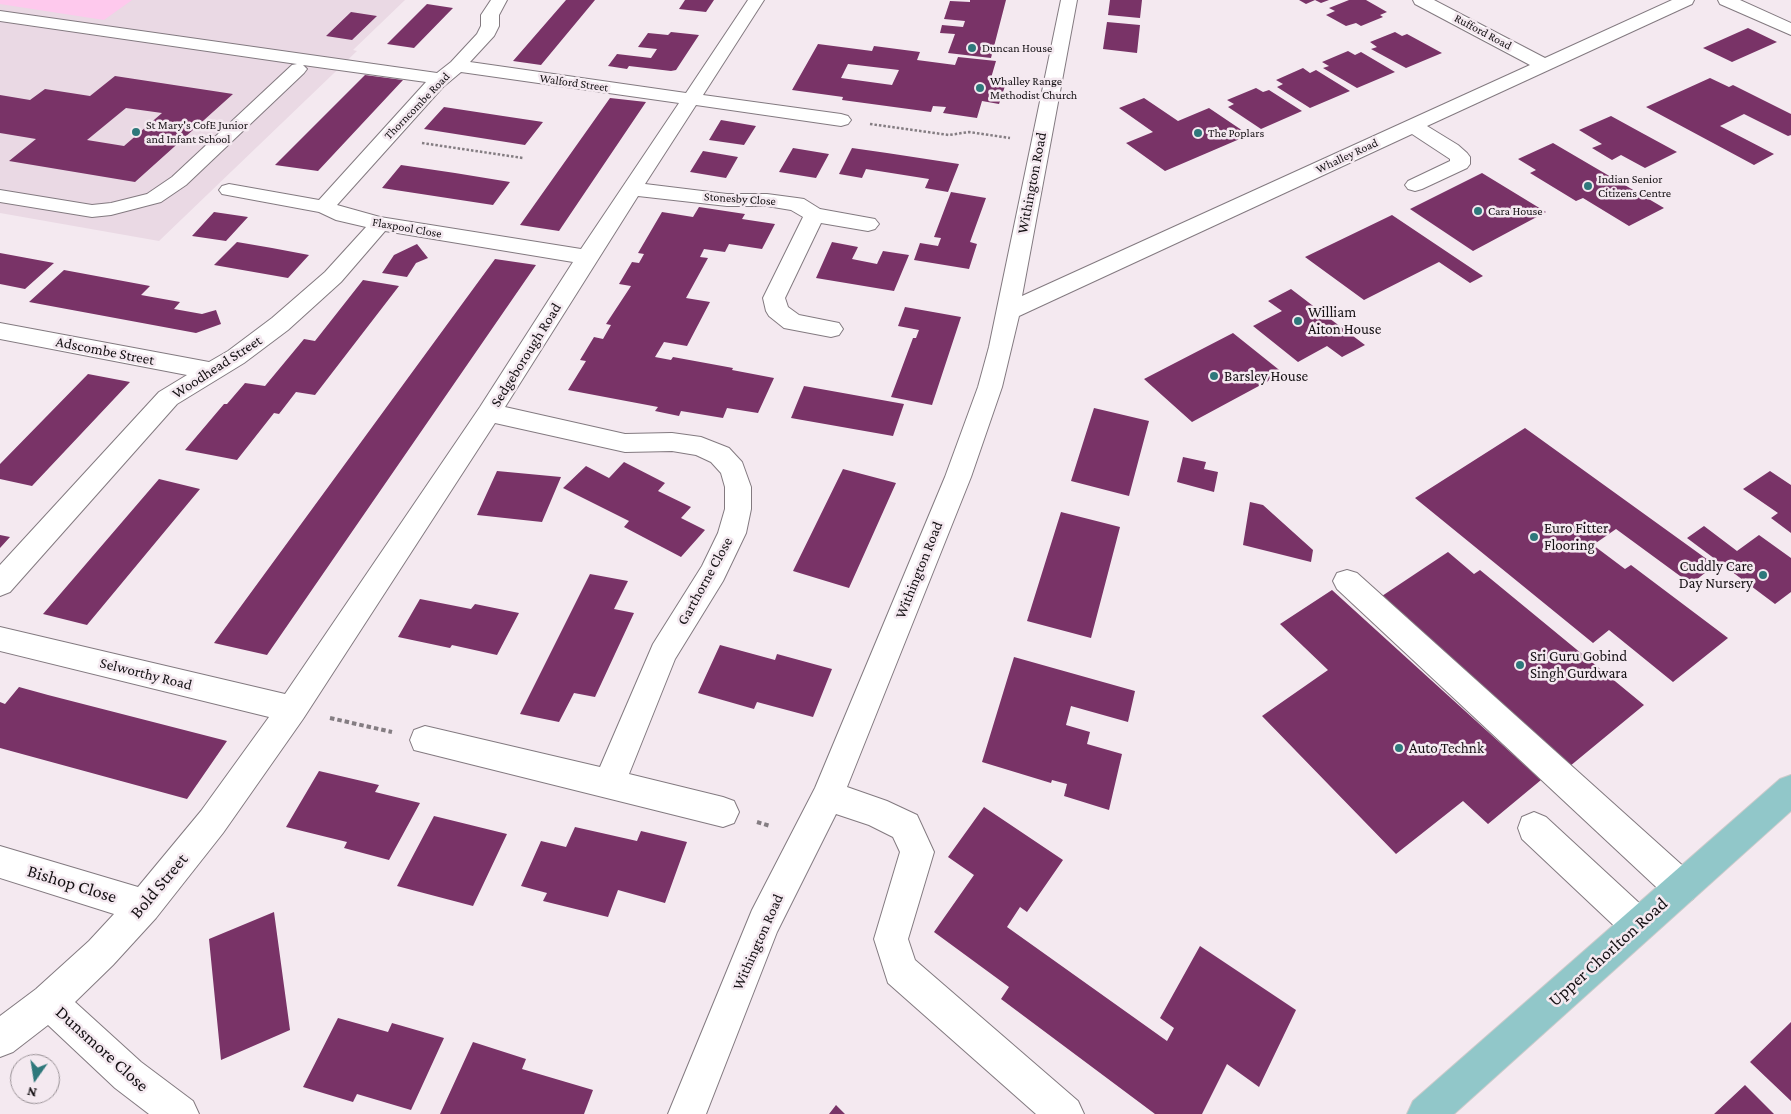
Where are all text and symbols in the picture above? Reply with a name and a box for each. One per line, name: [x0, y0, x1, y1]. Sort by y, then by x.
street label: Rufford Road: [1452, 11, 1514, 53]
place label: Duncan House: [982, 41, 1052, 55]
marker: Duncan House: [966, 42, 978, 54]
street label: Thorncombe Road: [381, 69, 453, 143]
street label: Walford Street: [539, 71, 609, 95]
place label: Whalley Range Methodist Church: [990, 74, 1077, 102]
marker: Whalley Range Methodist Church: [974, 82, 986, 94]
place label: St Mary's CofE Junior and Infant School: [146, 118, 248, 146]
marker: St Mary's CofE Junior and Infant School: [130, 126, 142, 138]
place label: The Poplars: [1208, 126, 1264, 140]
marker: The Poplars: [1192, 127, 1204, 139]
street label: Withington Road: [1013, 131, 1051, 235]
street label: Whalley Road: [1314, 135, 1380, 177]
place label: Indian Senior Citizens Centre: [1598, 172, 1671, 200]
marker: Indian Senior Citizens Centre: [1582, 180, 1594, 192]
street label: Stonesby Close: [704, 189, 776, 209]
place label: Cara House: [1488, 204, 1543, 218]
marker: Cara House: [1472, 205, 1484, 217]
street label: Flaxpool Close: [371, 215, 443, 241]
street label: Sedgeborough Road: [487, 300, 565, 410]
place label: William Aiton House: [1308, 303, 1381, 338]
marker: William Aiton House: [1292, 315, 1304, 327]
street label: Woodhead Street: [169, 331, 265, 403]
street label: Adscombe Street: [54, 333, 156, 369]
place label: Barsley House: [1224, 367, 1308, 385]
marker: Barsley House: [1208, 370, 1220, 382]
street label: Withington Road: [891, 519, 947, 621]
place label: Euro Fitter Flooring: [1544, 519, 1608, 554]
marker: Euro Fitter Flooring: [1528, 531, 1540, 543]
street label: Garthorne Close: [673, 534, 737, 628]
place label: Cuddly Care Day Nursery: [1679, 557, 1753, 592]
marker: Cuddly Care Day Nursery: [1757, 569, 1769, 581]
place label: Sri Guru Gobind Singh Gurdwara: [1530, 647, 1627, 682]
street label: Selworthy Road: [98, 654, 194, 694]
marker: Sri Guru Gobind Singh Gurdwara: [1514, 659, 1526, 671]
place label: Auto Technk: [1409, 739, 1484, 757]
marker: Auto Technk: [1393, 742, 1405, 754]
street label: Bold Street: [125, 849, 193, 923]
street label: Bishop Close: [25, 860, 119, 908]
street label: Withington Road: [729, 891, 787, 993]
street label: Upper Chorlton Road: [1544, 893, 1672, 1011]
street label: Dunsmore Close: [51, 1001, 153, 1097]
north arrow: [10, 1054, 60, 1104]
text: N: [25, 1084, 38, 1102]

